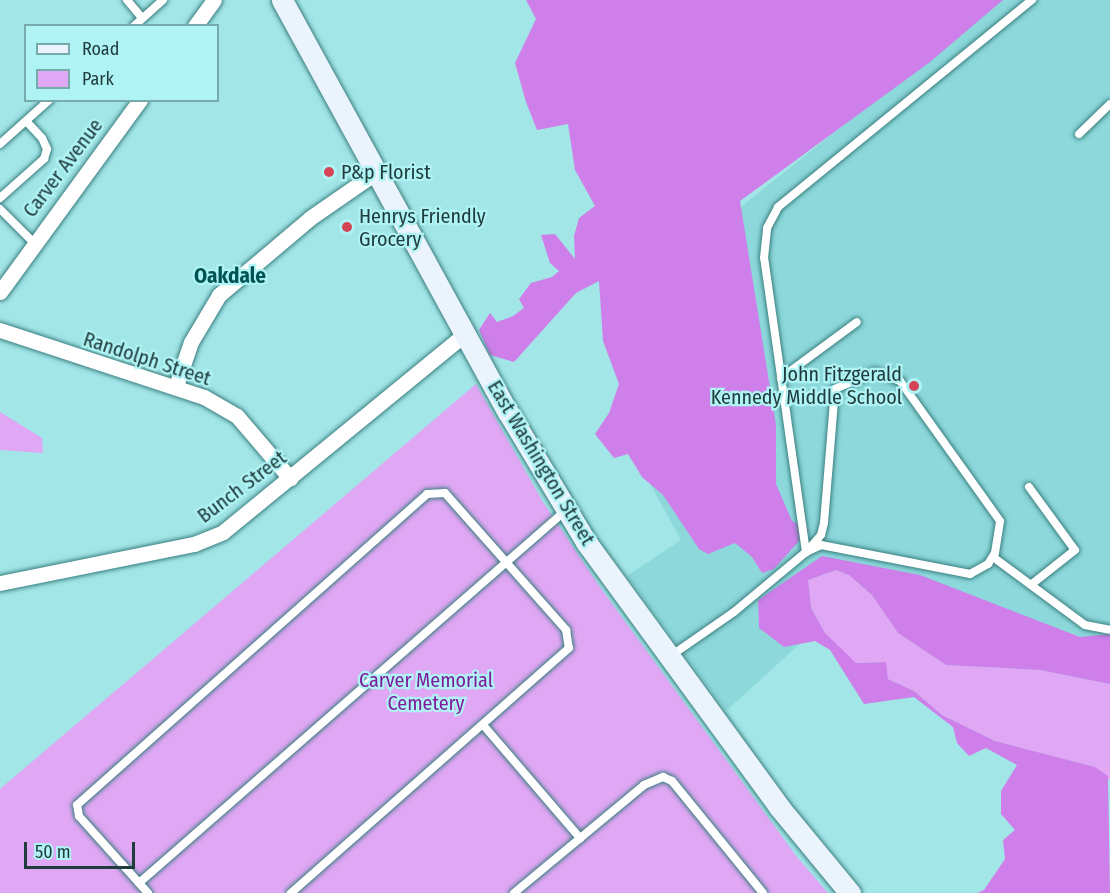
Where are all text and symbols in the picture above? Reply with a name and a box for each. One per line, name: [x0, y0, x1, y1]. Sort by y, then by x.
legend: [24, 24, 219, 102]
text: Road: [82, 38, 119, 60]
text: Park: [82, 68, 114, 90]
street label: Carver Avenue: [18, 114, 108, 222]
place label: P&p Florist: [341, 160, 431, 184]
marker: P&p Florist: [322, 165, 336, 179]
place label: Henrys Friendly Grocery: [359, 204, 486, 251]
marker: Henrys Friendly Grocery: [340, 220, 354, 234]
district label: Oakdale: [194, 263, 266, 289]
street label: Randolph Street: [80, 327, 214, 391]
place label: John Fitzgerald Kennedy Middle School: [711, 362, 902, 409]
street label: East Washington Street: [482, 376, 600, 550]
marker: John Fitzgerald Kennedy Middle School: [907, 379, 921, 393]
street label: Bunch Street: [193, 446, 291, 528]
park label: Carver Memorial Cemetery: [359, 668, 493, 715]
scale bar: [27, 830, 138, 868]
text: 50 m: [35, 841, 71, 863]

